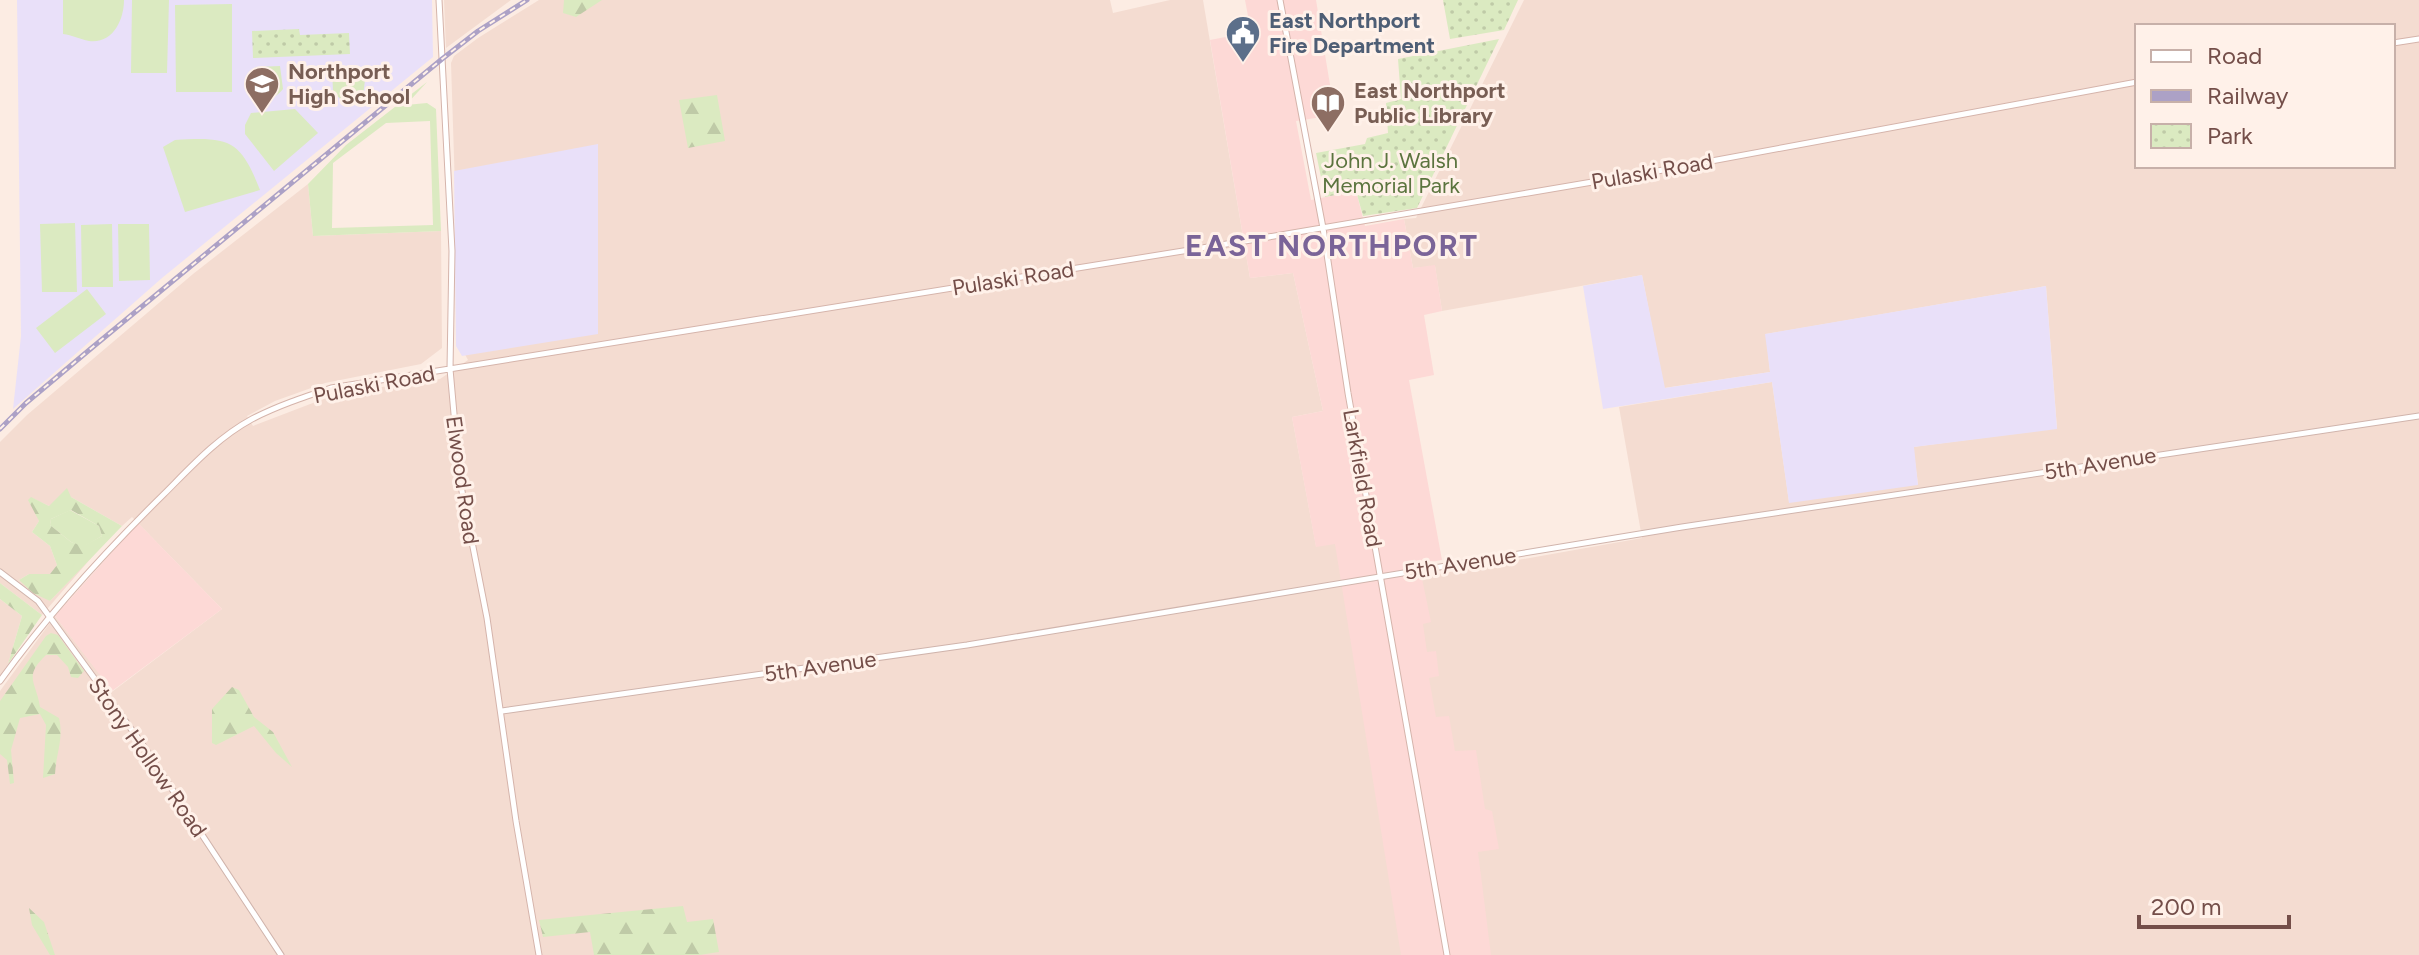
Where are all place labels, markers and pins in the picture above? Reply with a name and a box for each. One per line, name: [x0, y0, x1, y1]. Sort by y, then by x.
place label: East Northport Fire Department: [1269, 7, 1435, 59]
public building icon: East Northport Fire Department: [1224, 14, 1262, 64]
place label: Northport High School: [288, 58, 410, 110]
school or university icon: Northport High School: [243, 65, 281, 115]
place label: East Northport Public Library: [1354, 77, 1506, 129]
library icon: East Northport Public Library: [1309, 84, 1347, 134]

